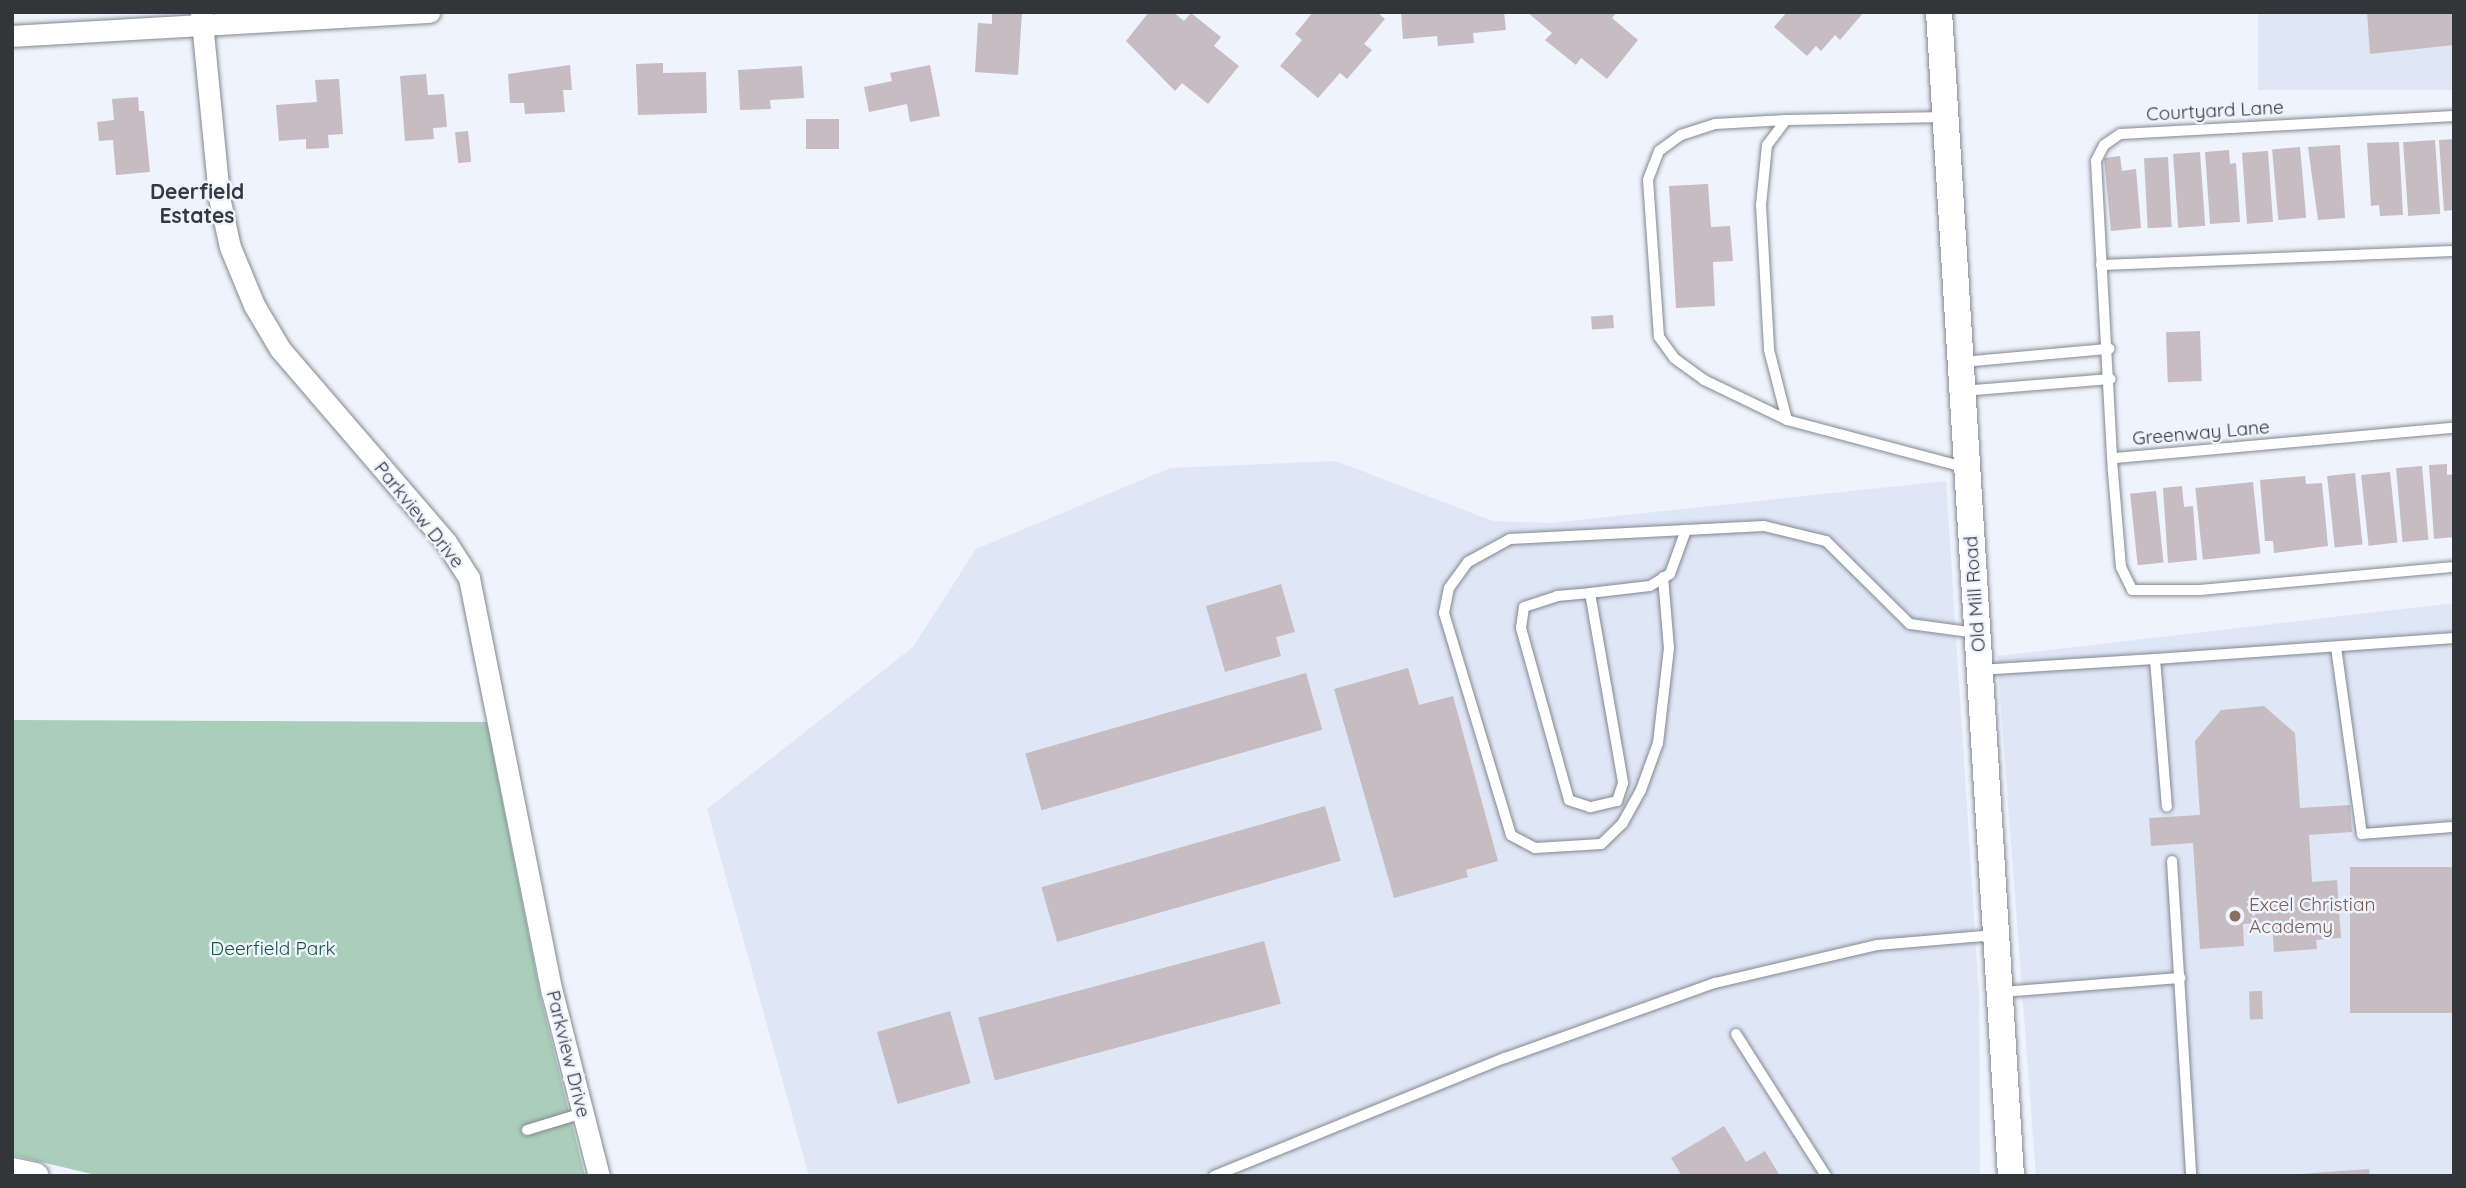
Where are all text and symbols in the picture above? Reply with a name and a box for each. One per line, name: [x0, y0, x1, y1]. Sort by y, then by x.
street label: Courtyard Lane: [2146, 96, 2284, 126]
district label: Deerfield Estates: [150, 178, 244, 228]
street label: Greenway Lane: [2131, 416, 2271, 450]
street label: Parkview Drive: [369, 457, 469, 573]
street label: Old Mill Road: [1960, 535, 1990, 653]
place label: Excel Christian Academy: [2249, 894, 2375, 938]
marker: Excel Christian Academy: [2227, 908, 2243, 924]
park label: Deerfield Park: [210, 938, 336, 960]
street label: Parkview Drive: [541, 988, 595, 1120]

